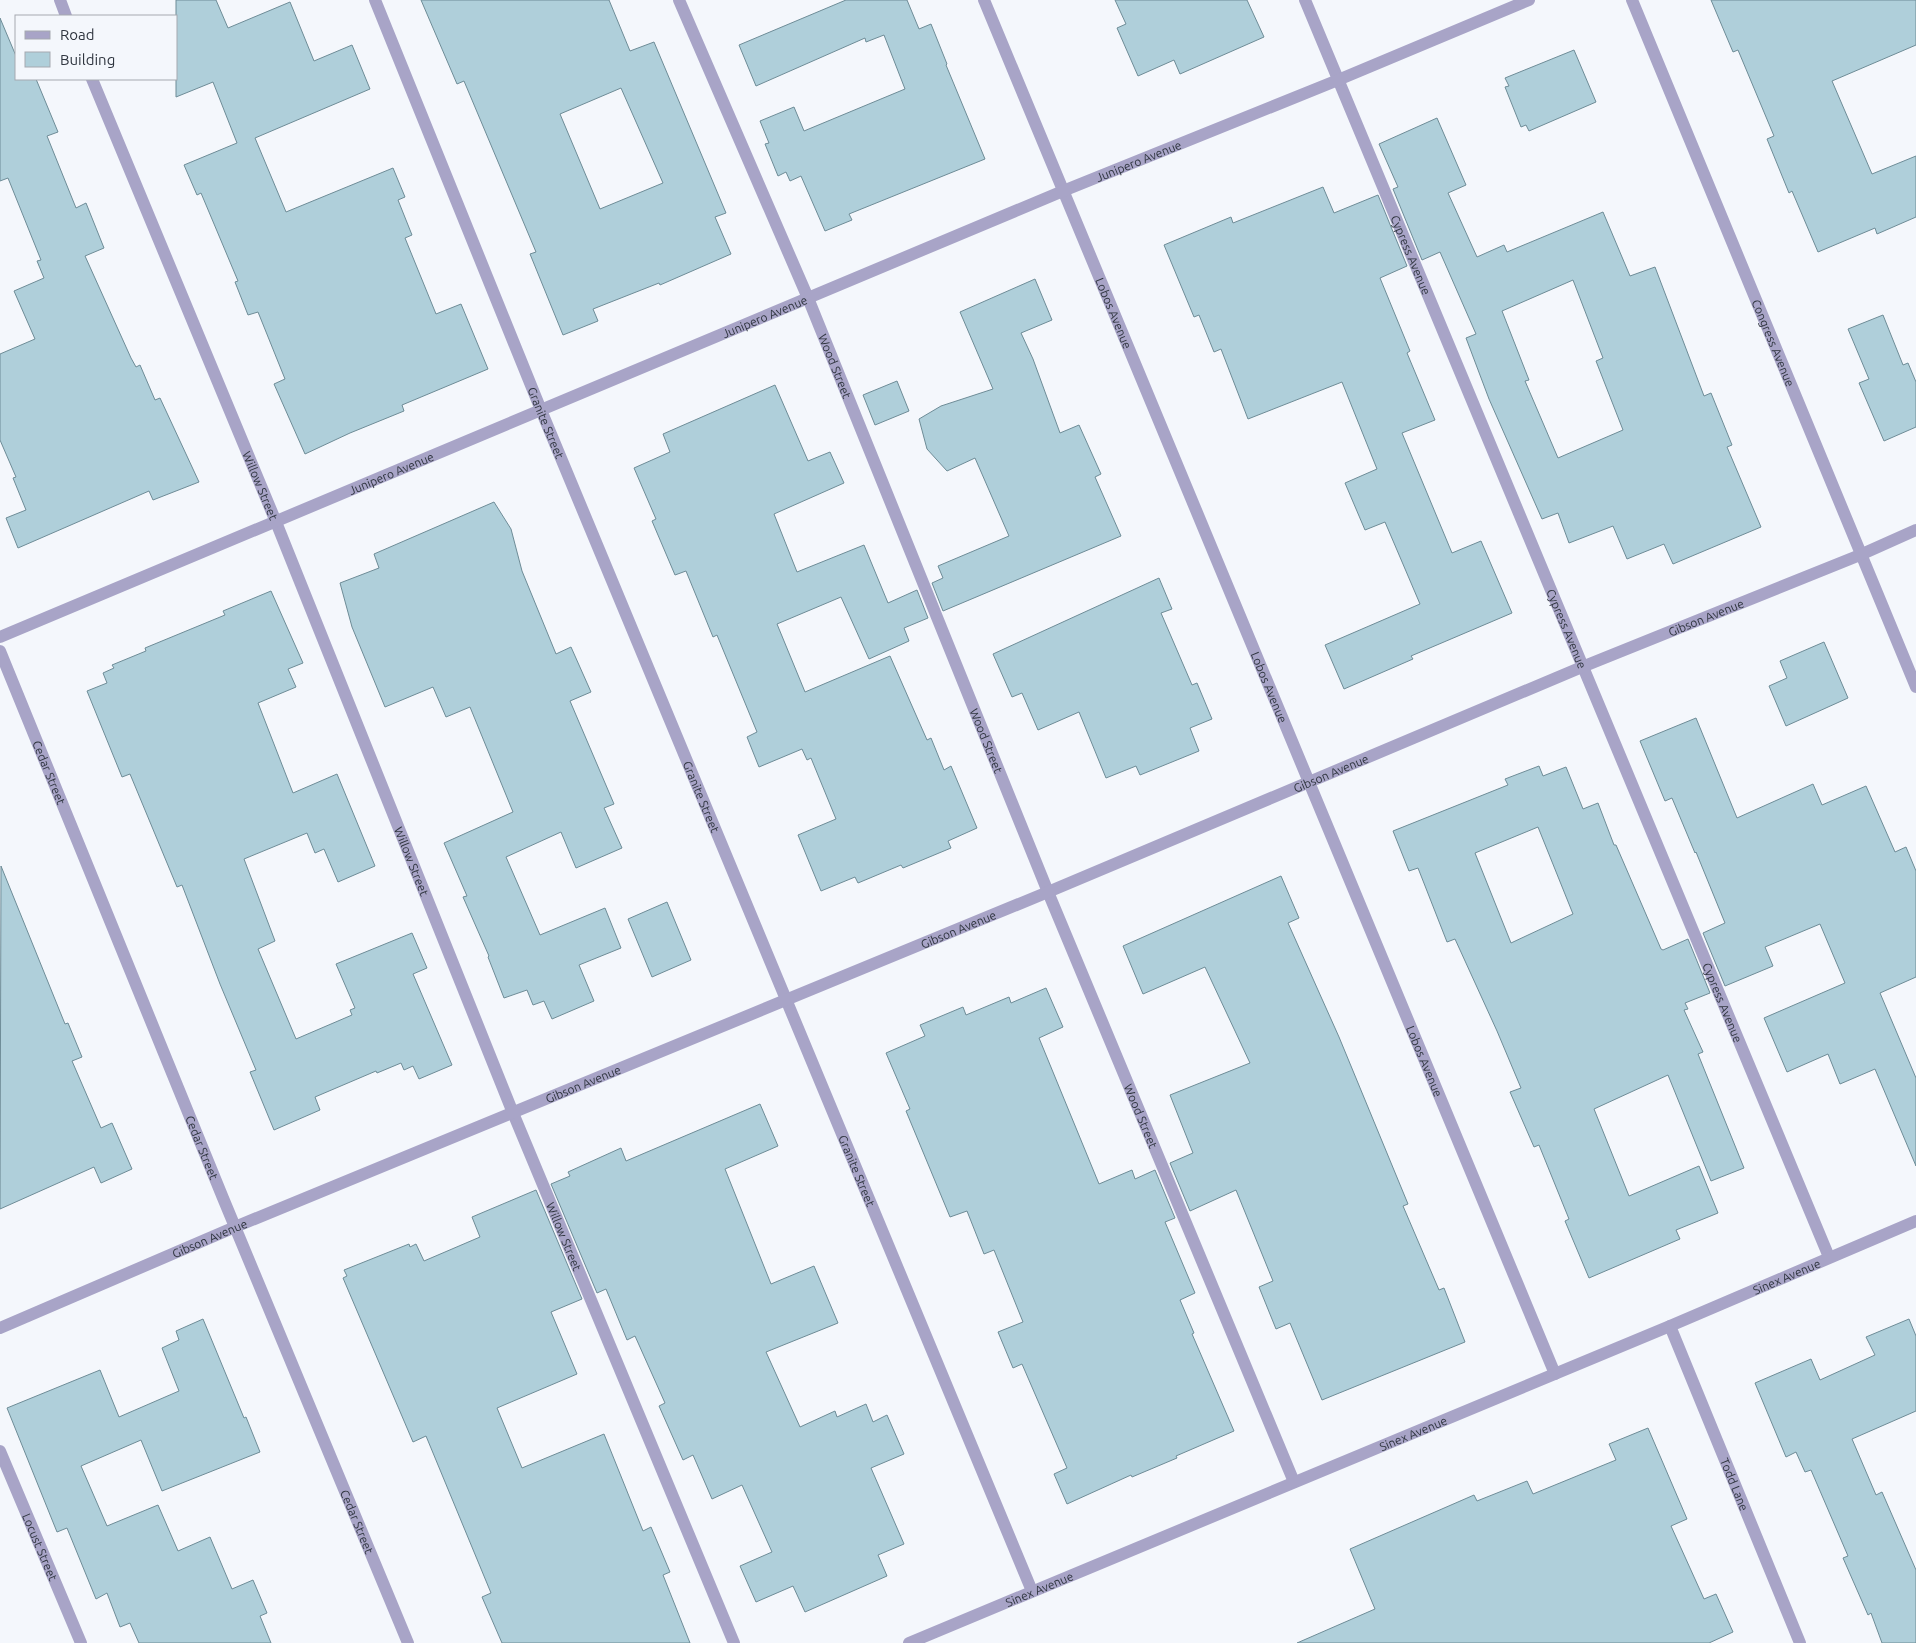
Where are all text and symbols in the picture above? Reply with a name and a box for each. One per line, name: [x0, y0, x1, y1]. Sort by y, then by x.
legend: [15, 15, 178, 80]
text: Road: [60, 26, 95, 43]
text: Building: [60, 51, 115, 68]
street label: Junipero Avenue: [1094, 138, 1183, 184]
street label: Cypress Avenue: [1389, 213, 1434, 296]
street label: Lobos Avenue: [1094, 276, 1135, 350]
street label: Junipero Avenue: [720, 293, 809, 340]
street label: Congress Avenue: [1750, 297, 1798, 388]
street label: Wood Street: [817, 332, 854, 400]
street label: Granite Street: [526, 385, 567, 461]
street label: Willow Street: [241, 449, 281, 522]
street label: Junipero Avenue: [347, 449, 435, 497]
street label: Cypress Avenue: [1545, 587, 1589, 670]
street label: Gibson Avenue: [1666, 596, 1745, 638]
street label: Lobos Avenue: [1249, 650, 1290, 724]
street label: Wood Street: [968, 706, 1006, 775]
street label: Cedar Street: [31, 738, 68, 807]
street label: Gibson Avenue: [1291, 751, 1370, 794]
street label: Granite Street: [681, 759, 722, 834]
street label: Willow Street: [392, 825, 432, 898]
street label: Gibson Avenue: [919, 908, 998, 950]
street label: Cypress Avenue: [1701, 961, 1745, 1044]
street label: Lobos Avenue: [1404, 1024, 1445, 1098]
street label: Gibson Avenue: [543, 1062, 622, 1105]
street label: Wood Street: [1122, 1082, 1161, 1150]
street label: Cedar Street: [183, 1113, 221, 1182]
street label: Granite Street: [837, 1133, 878, 1208]
street label: Willow Street: [544, 1200, 585, 1273]
street label: Gibson Avenue: [170, 1216, 249, 1260]
street label: Sinex Avenue: [1751, 1256, 1822, 1296]
street label: Sinex Avenue: [1377, 1413, 1449, 1453]
street label: Todd Lane: [1718, 1456, 1751, 1512]
street label: Cedar Street: [338, 1488, 377, 1556]
street label: Locust Street: [20, 1511, 60, 1583]
street label: Sinex Avenue: [1003, 1569, 1075, 1609]

